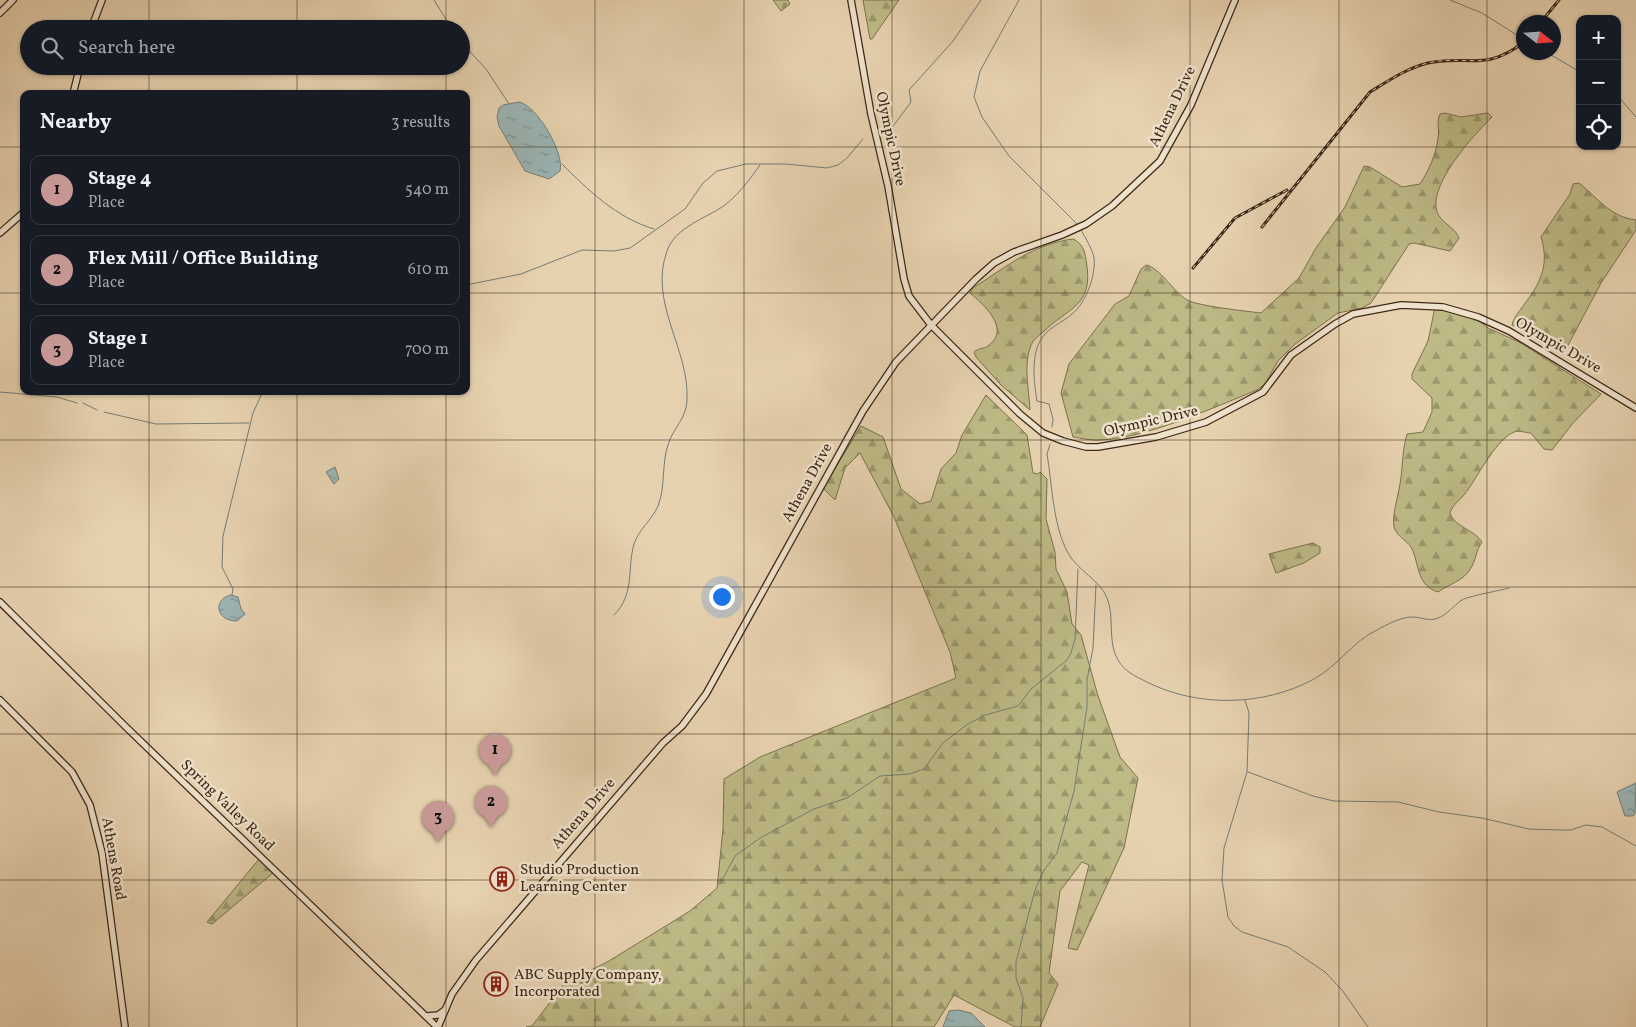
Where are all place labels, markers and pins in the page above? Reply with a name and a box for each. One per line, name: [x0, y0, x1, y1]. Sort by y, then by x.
pin: 1: [479, 734, 511, 775]
pin: 2: [475, 786, 507, 827]
pin: 3: [422, 801, 454, 842]
place label: Studio Production Learning Center: [520, 860, 639, 898]
building icon: Studio Production Learning Center: [489, 866, 515, 892]
place label: ABC Supply Company, Incorporated: [514, 965, 662, 1003]
building icon: ABC Supply Company, Incorporated: [483, 971, 509, 997]

